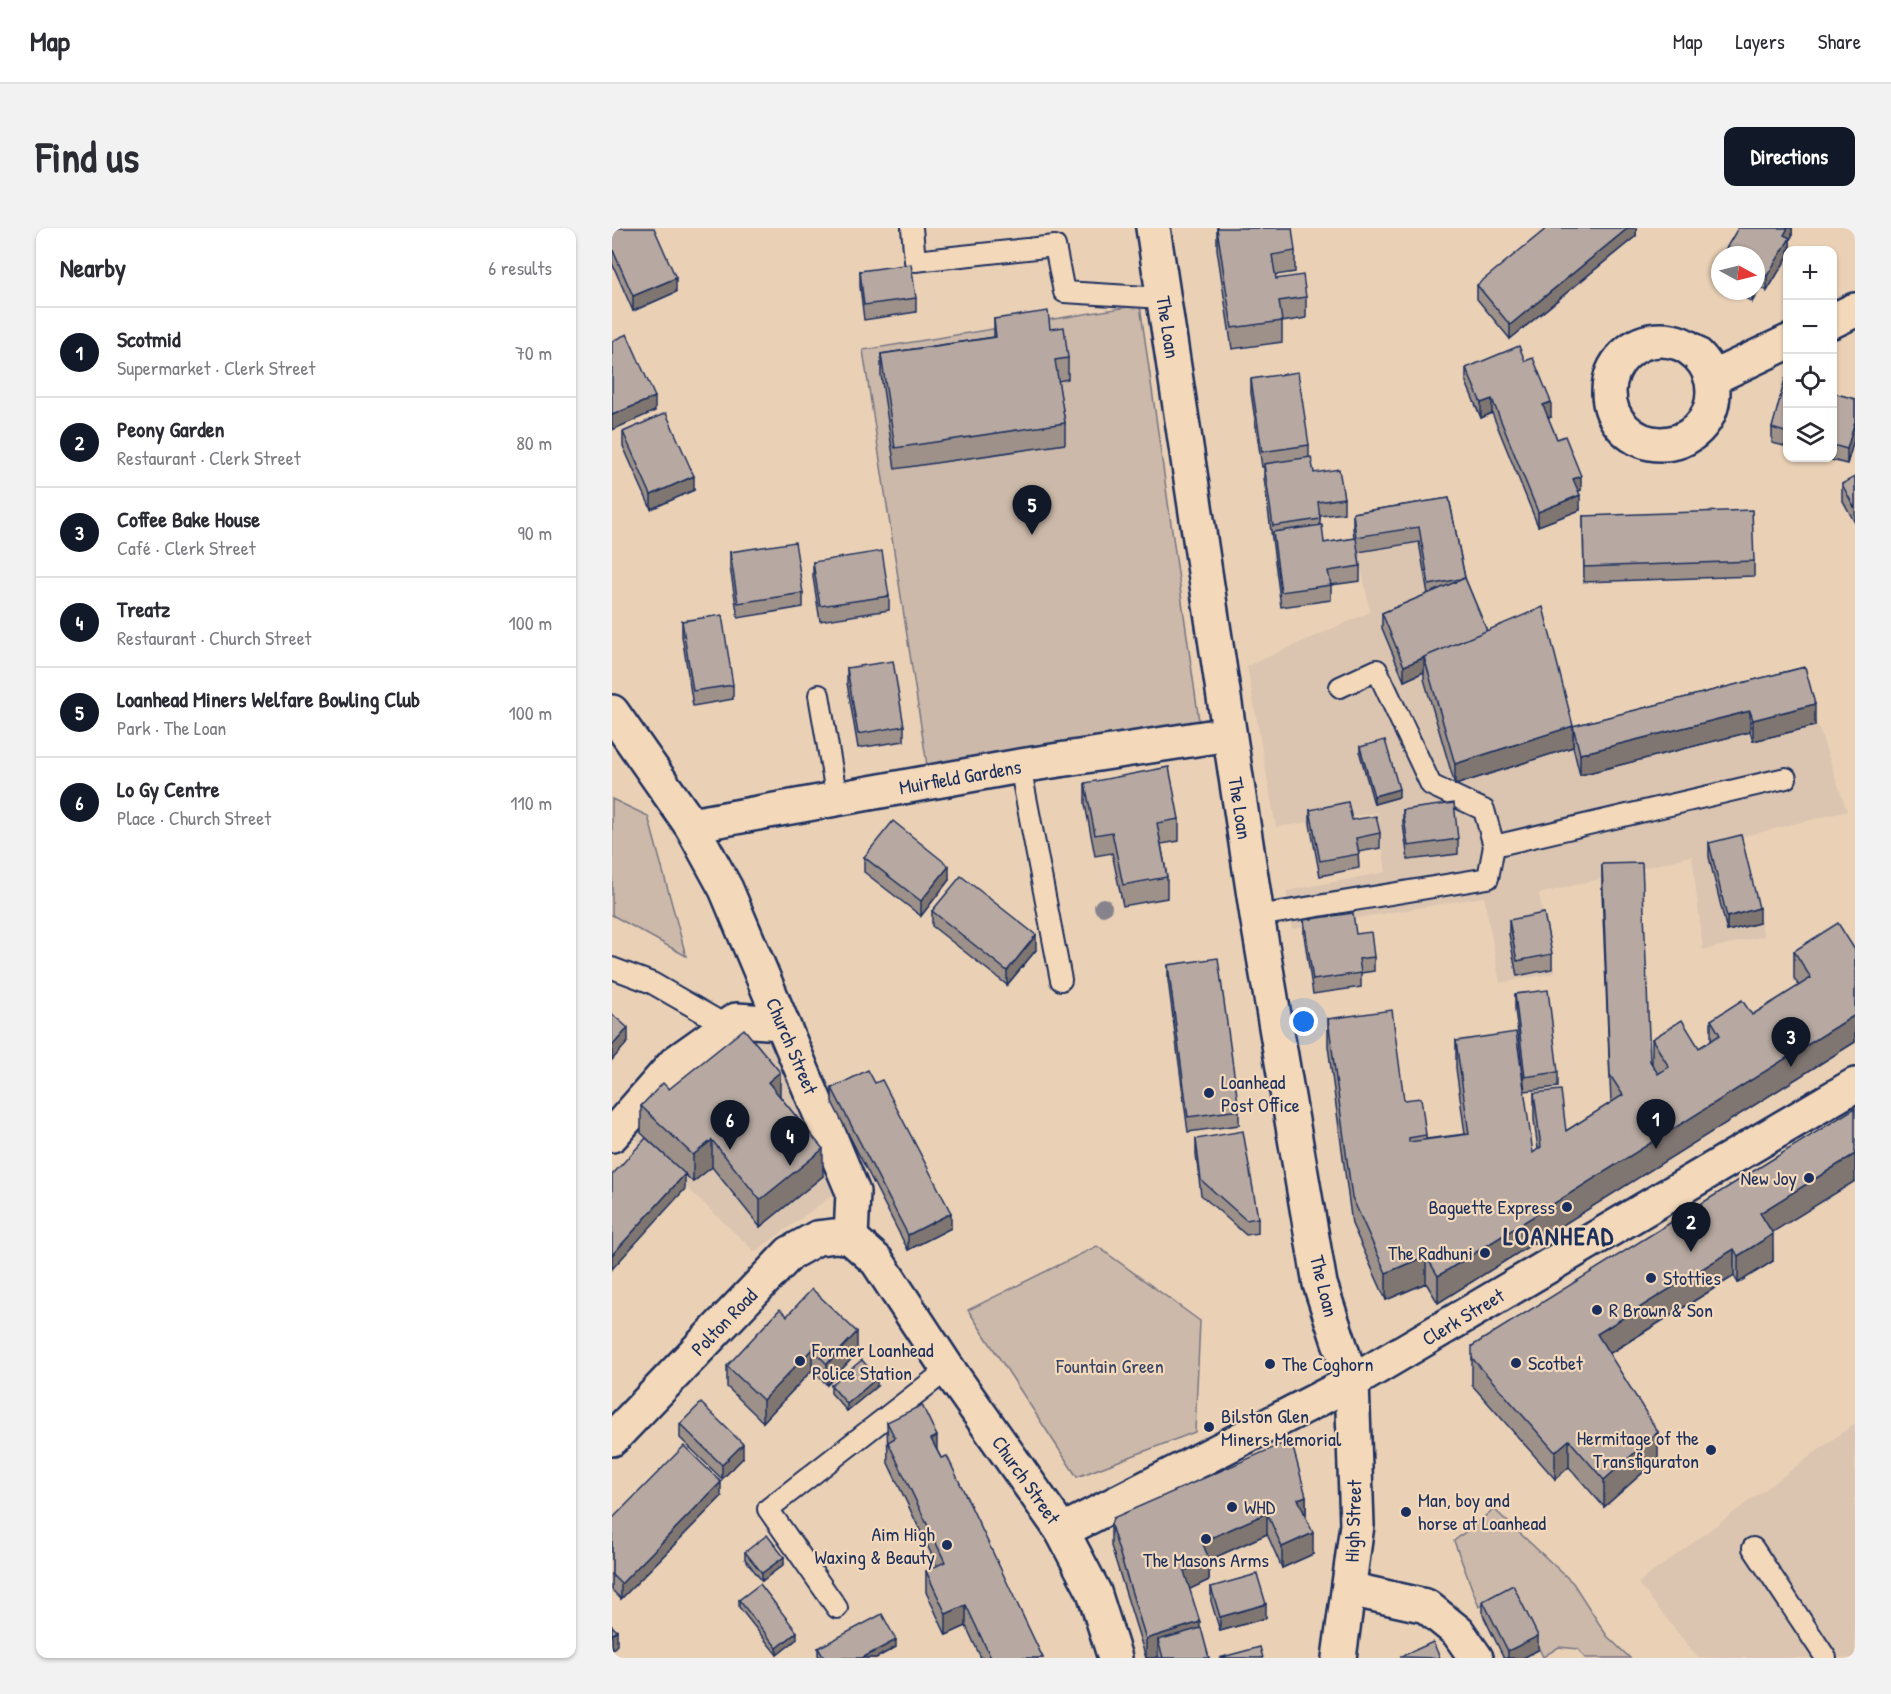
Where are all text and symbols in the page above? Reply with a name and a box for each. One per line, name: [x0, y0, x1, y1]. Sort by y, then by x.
text: Map: [30, 22, 70, 60]
text: Map: [1673, 27, 1702, 56]
text: Layers: [1735, 27, 1785, 56]
text: Share: [1818, 27, 1861, 56]
button: Directions: [1724, 127, 1855, 186]
text: Find us: [36, 128, 139, 185]
north arrow: [1711, 246, 1765, 300]
map controls: [1783, 246, 1837, 462]
button: +: [1783, 246, 1837, 300]
text: Nearby: [60, 250, 126, 285]
text: 6 results: [488, 254, 552, 281]
street label: The Loan: [1150, 294, 1187, 360]
button: −: [1783, 300, 1837, 354]
text: Scotmid: [117, 324, 181, 354]
text: 1: [76, 339, 83, 366]
text: 70 m: [515, 339, 552, 366]
text: Supermarket · Clerk Street: [117, 354, 315, 381]
button: locate: [1783, 354, 1837, 408]
button: layers: [1783, 408, 1837, 462]
text: Peony Garden: [117, 414, 224, 444]
text: 2: [75, 429, 84, 456]
text: 80 m: [516, 429, 552, 456]
text: Restaurant · Clerk Street: [117, 444, 301, 471]
pin: 5: [1012, 486, 1052, 535]
text: Coffee Bake House: [117, 504, 260, 534]
text: 3: [75, 519, 84, 546]
text: 90 m: [518, 519, 552, 546]
text: Café · Clerk Street: [117, 534, 256, 561]
text: Treatz: [117, 594, 170, 624]
text: 4: [76, 609, 83, 636]
text: 100 m: [509, 609, 552, 636]
text: Restaurant · Church Street: [117, 624, 312, 651]
text: Loanhead Miners Welfare Bowling Club: [117, 684, 420, 714]
text: 5: [75, 699, 84, 726]
text: 100 m: [509, 699, 552, 726]
text: Park · The Loan: [117, 714, 226, 741]
street label: Muirfield Gardens: [897, 752, 1023, 801]
text: Lo Gy Centre: [117, 774, 220, 804]
street label: The Loan: [1222, 775, 1259, 841]
text: 6: [76, 789, 83, 816]
text: 110 m: [510, 789, 552, 816]
text: Place · Church Street: [117, 804, 271, 831]
street label: Church Street: [760, 993, 825, 1099]
your location: [1289, 1007, 1318, 1036]
pin: 3: [1772, 1018, 1810, 1067]
place label: Loanhead Post Office: [1221, 1068, 1300, 1118]
marker: Loanhead Post Office: [1202, 1086, 1216, 1100]
pin: 6: [710, 1100, 750, 1150]
pin: 1: [1636, 1100, 1676, 1149]
pin: 4: [770, 1116, 810, 1166]
place label: New Joy: [1741, 1164, 1797, 1191]
marker: New Joy: [1802, 1171, 1816, 1185]
place label: Baguette Express: [1428, 1193, 1555, 1220]
marker: Baguette Express: [1560, 1200, 1574, 1214]
pin: 2: [1672, 1202, 1710, 1252]
district label: LOANHEAD: [1503, 1218, 1615, 1253]
place label: The Radhuni: [1388, 1239, 1473, 1266]
marker: The Radhuni: [1478, 1246, 1492, 1260]
street label: The Loan: [1304, 1252, 1345, 1320]
place label: Stotties: [1663, 1264, 1721, 1291]
marker: Stotties: [1644, 1271, 1658, 1285]
street label: Clerk Street: [1417, 1281, 1510, 1352]
street label: Polton Road: [685, 1282, 763, 1361]
place label: R Brown & Son: [1609, 1296, 1713, 1323]
marker: R Brown & Son: [1590, 1303, 1604, 1317]
place label: Former Loanhead Police Station: [811, 1336, 934, 1386]
place label: Scotbet: [1528, 1349, 1584, 1376]
place label: The Coghorn: [1282, 1350, 1373, 1377]
park label: Fountain Green: [1055, 1352, 1164, 1379]
marker: Former Loanhead Police Station: [793, 1354, 807, 1368]
marker: Scotbet: [1509, 1356, 1523, 1370]
marker: The Coghorn: [1263, 1357, 1277, 1371]
place label: Bilston Glen Miners Memorial: [1221, 1402, 1342, 1452]
marker: Bilston Glen Miners Memorial: [1202, 1420, 1216, 1434]
place label: Hermitage of the Transfiguraton: [1577, 1424, 1699, 1474]
street label: Church Street: [986, 1430, 1067, 1530]
marker: Hermitage of the Transfiguraton: [1704, 1443, 1718, 1457]
street label: High Street: [1338, 1478, 1367, 1563]
place label: Man, boy and horse at Loanhead: [1418, 1486, 1546, 1536]
place label: WHD: [1244, 1493, 1276, 1520]
marker: WHD: [1225, 1500, 1239, 1514]
marker: Man, boy and horse at Loanhead: [1399, 1505, 1413, 1519]
place label: Aim High Waxing & Beauty: [814, 1520, 935, 1570]
marker: The Masons Arms: [1199, 1532, 1213, 1546]
marker: Aim High Waxing & Beauty: [940, 1538, 954, 1552]
place label: The Masons Arms: [1143, 1546, 1269, 1573]

